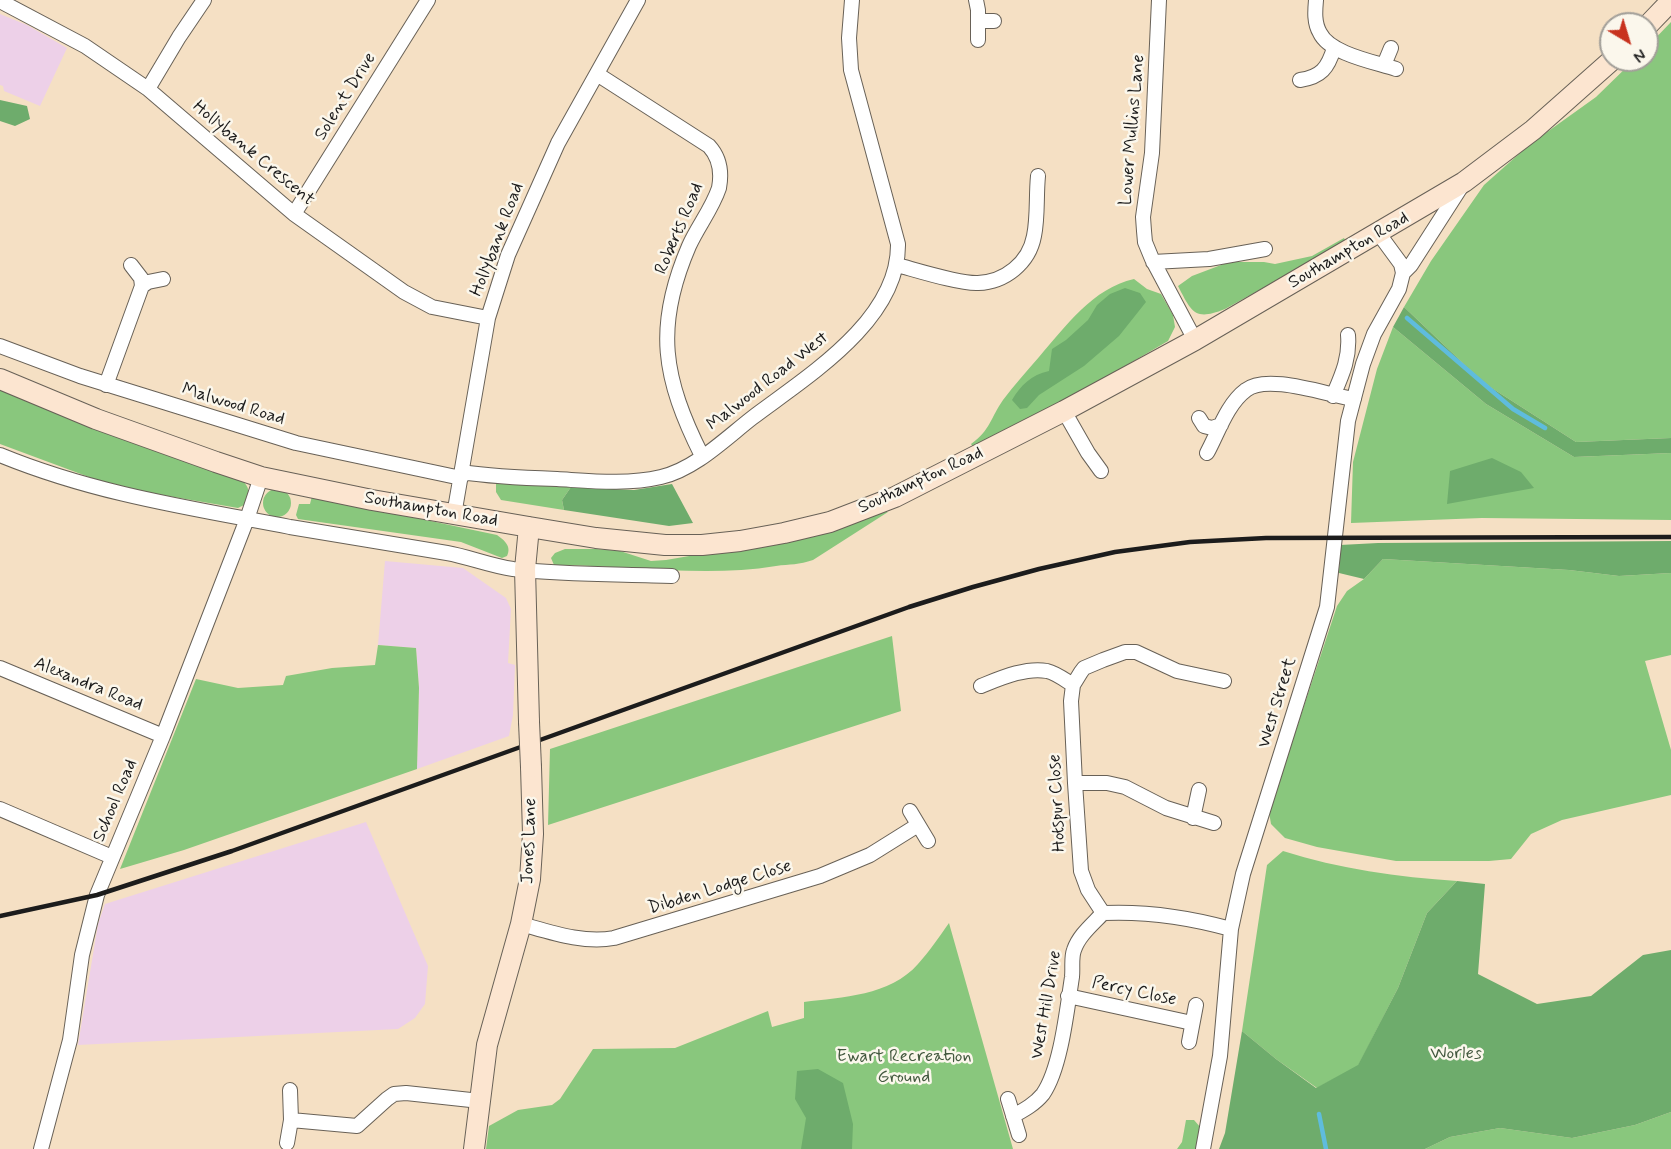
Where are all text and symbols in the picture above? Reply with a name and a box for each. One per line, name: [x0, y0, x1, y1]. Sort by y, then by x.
north arrow: [1599, 12, 1659, 72]
text: N: [1628, 43, 1650, 67]
street label: Solent Drive: [311, 49, 381, 145]
street label: Lower Mullins Lane: [1116, 54, 1150, 206]
street label: Hollybank Crescent: [188, 97, 318, 211]
street label: Hollybank Road: [466, 180, 530, 300]
street label: Roberts Road: [651, 180, 709, 278]
street label: Southampton Road: [1285, 208, 1413, 294]
street label: Malwood Road West: [703, 328, 833, 436]
street label: Malwood Road: [179, 379, 287, 431]
street label: Southampton Road: [855, 443, 987, 519]
street label: Southampton Road: [362, 488, 500, 532]
street label: Alexandra Road: [30, 653, 146, 717]
street label: West Street: [1254, 655, 1302, 751]
street label: Hotspur Close: [1045, 753, 1071, 853]
street label: School Road: [89, 756, 143, 846]
street label: Jones Lane: [518, 798, 542, 884]
street label: Dibden Lodge Close: [646, 856, 794, 920]
street label: West Hill Drive: [1027, 949, 1067, 1061]
street label: Percy Close: [1090, 972, 1178, 1012]
park label: Worles: [1430, 1043, 1482, 1065]
park label: Ewart Recreation Ground: [836, 1046, 972, 1088]

